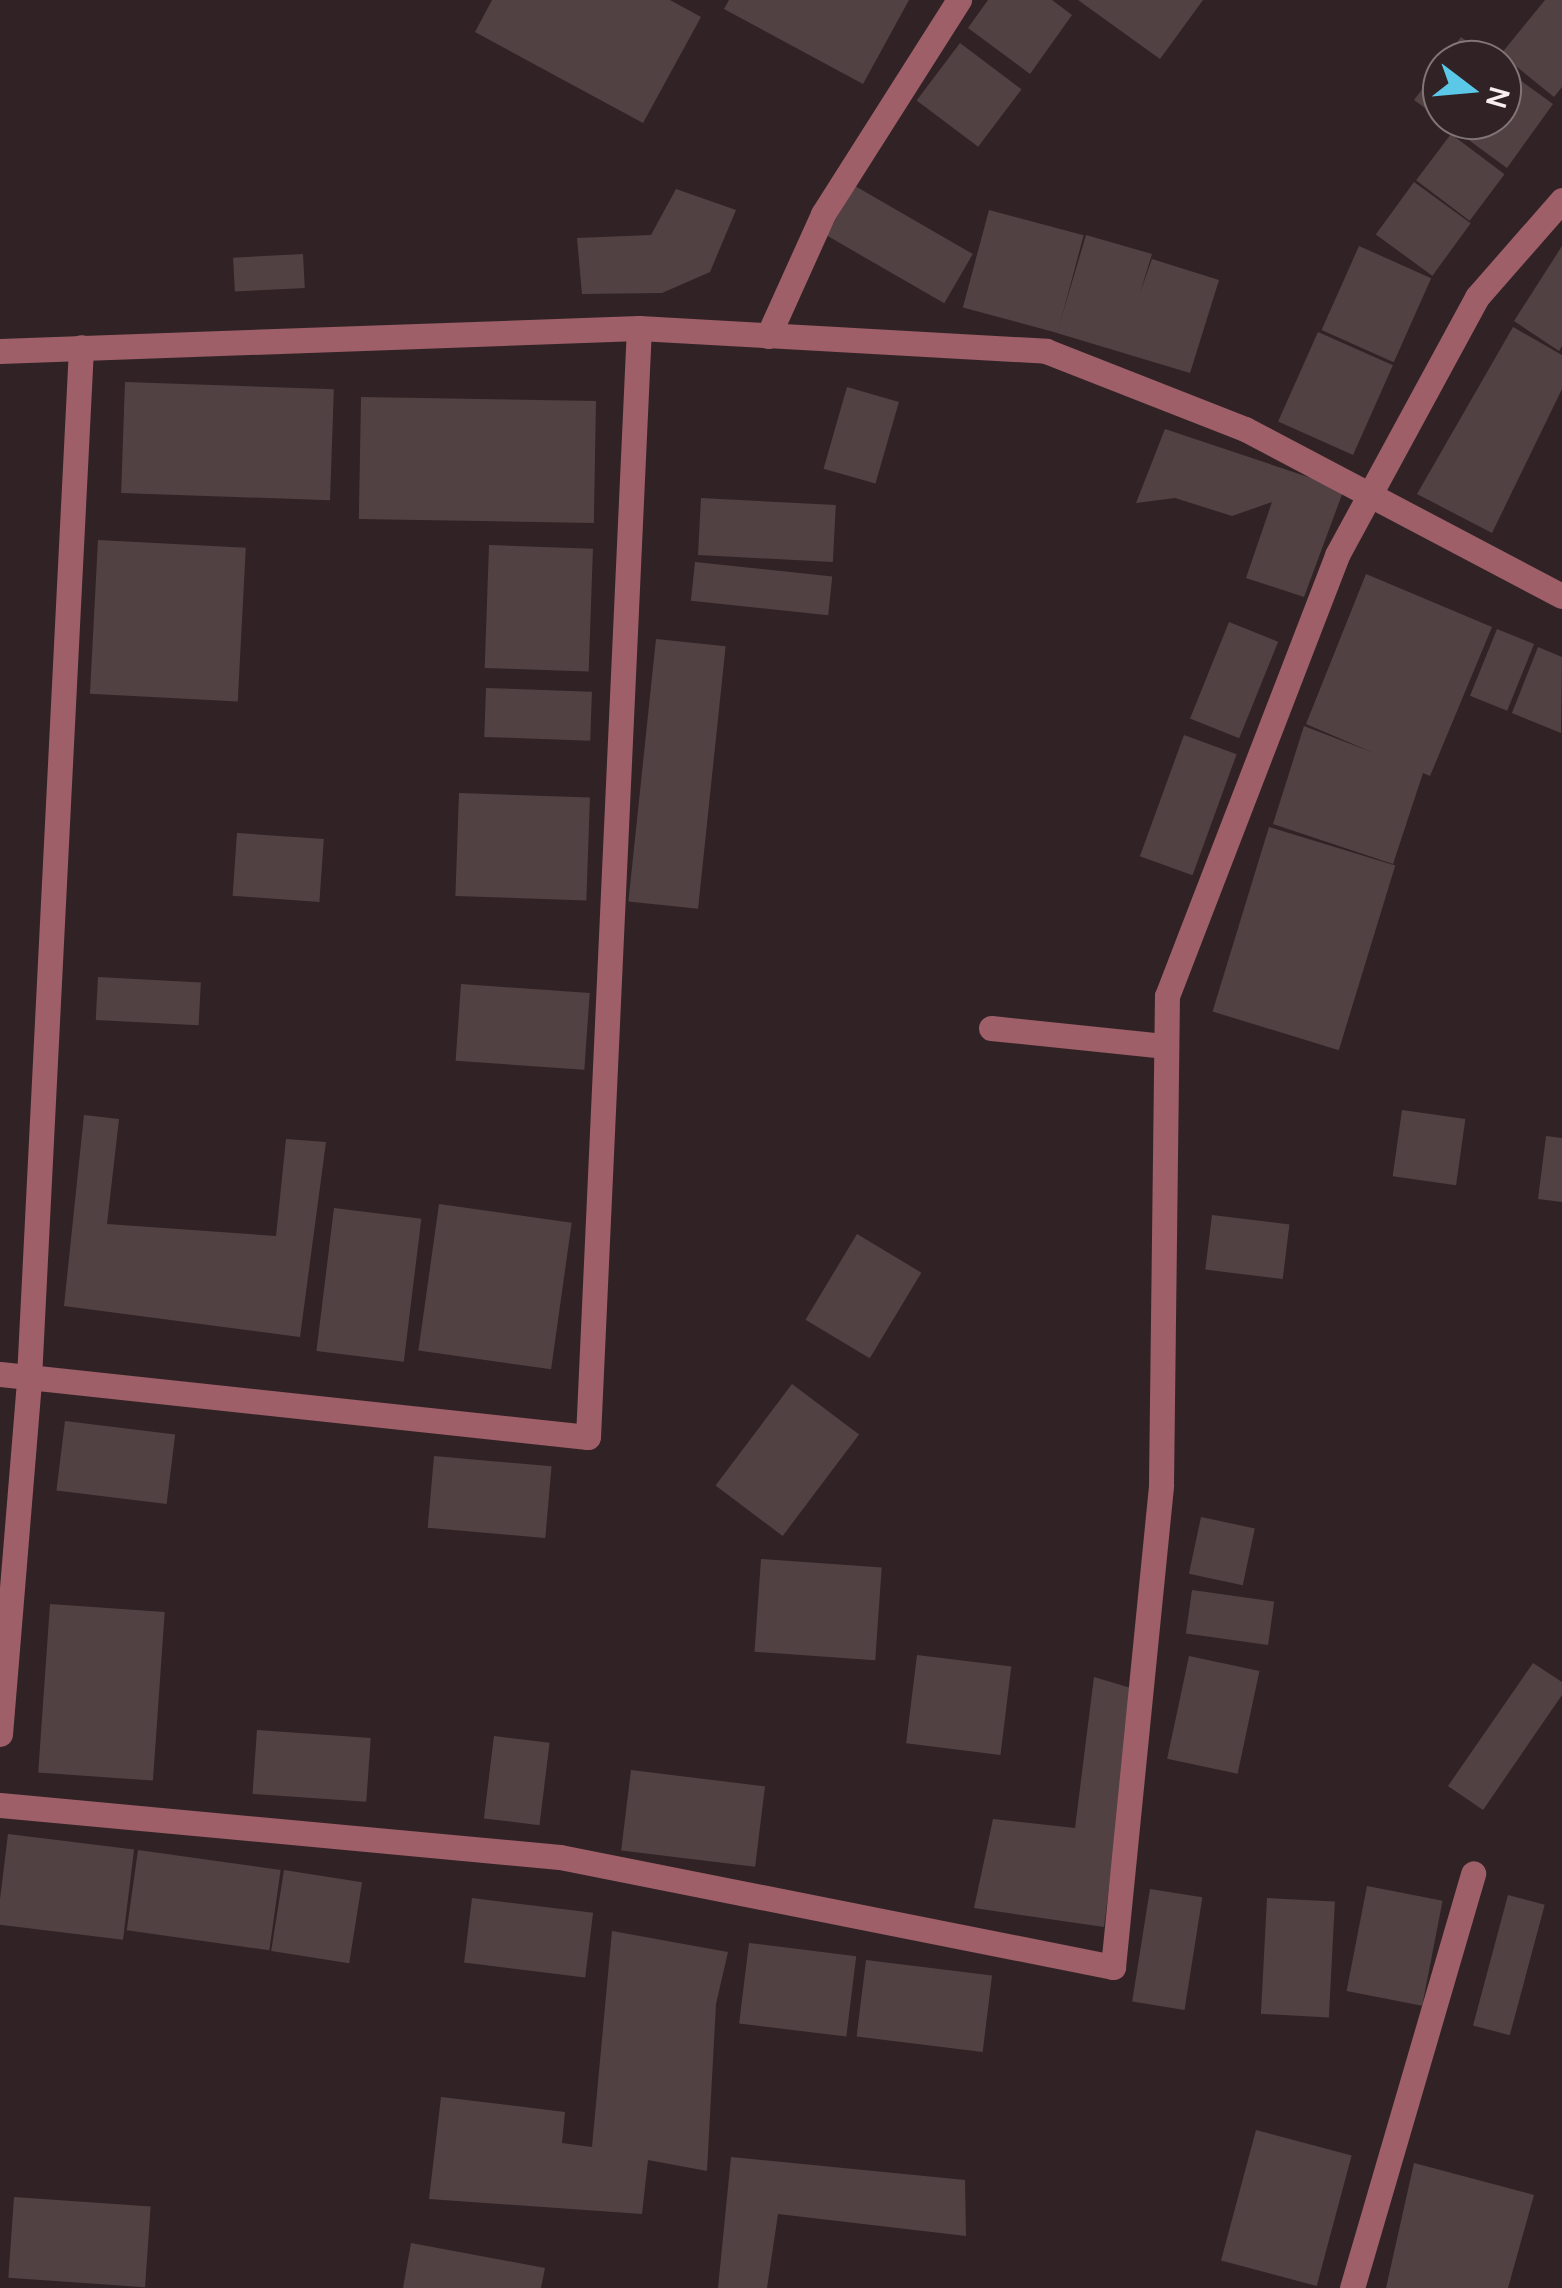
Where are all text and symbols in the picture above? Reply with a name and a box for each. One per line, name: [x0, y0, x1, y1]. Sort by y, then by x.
north arrow: [1422, 40, 1522, 140]
text: N: [1478, 83, 1520, 113]

